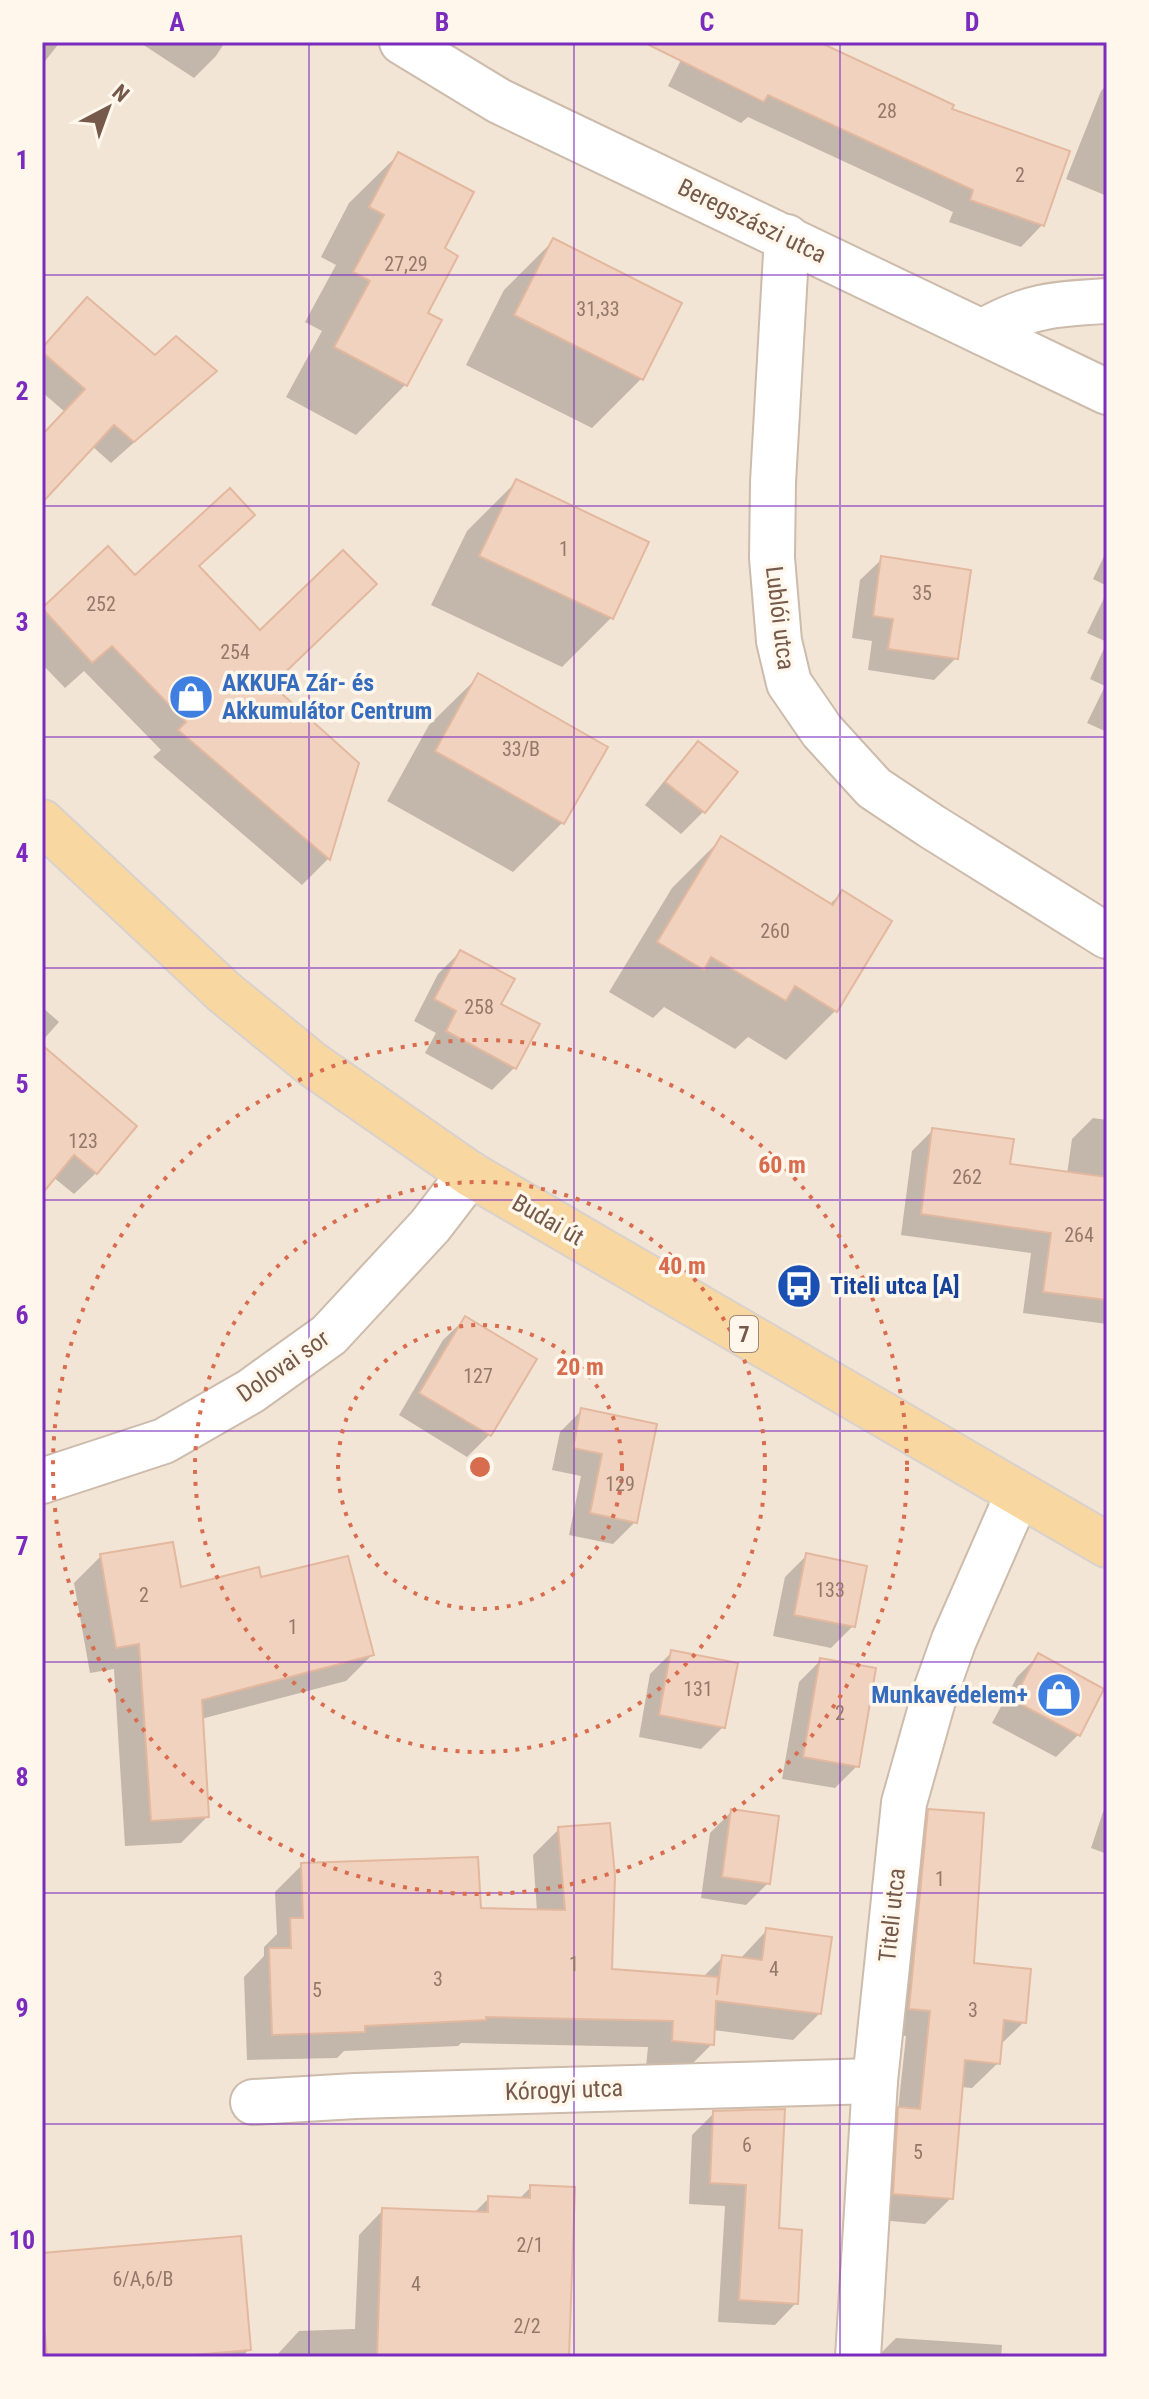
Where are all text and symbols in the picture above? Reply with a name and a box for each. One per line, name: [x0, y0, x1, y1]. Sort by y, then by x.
text: A: [169, 7, 185, 37]
text: B: [435, 7, 449, 37]
text: C: [700, 7, 715, 37]
text: D: [965, 7, 979, 37]
north arrow: [68, 68, 148, 148]
text: N: [108, 79, 134, 107]
house number: 28: [877, 99, 897, 123]
text: 1: [15, 145, 29, 175]
house number: 2: [1015, 163, 1025, 187]
street label: Beregszászi utca: [673, 173, 831, 269]
house number: 27,29: [384, 252, 428, 276]
house number: 31,33: [576, 297, 620, 321]
text: 2: [15, 376, 29, 406]
house number: 1: [559, 537, 569, 561]
street label: Lublói utca: [760, 565, 800, 671]
house number: 35: [912, 581, 932, 605]
house number: 252: [86, 592, 116, 616]
text: 3: [15, 607, 29, 637]
house number: 254: [220, 640, 250, 664]
place label: AKKUFA Zár- és Akkumulátor Centrum: [222, 669, 432, 725]
shop icon: AKKUFA Zár- és Akkumulátor Centrum: [167, 673, 215, 721]
house number: 33/B: [502, 737, 540, 761]
text: 4: [15, 838, 29, 868]
house number: 260: [760, 919, 790, 943]
house number: 258: [464, 995, 494, 1019]
text: 5: [15, 1069, 29, 1099]
house number: 123: [68, 1129, 98, 1153]
text: 60 m: [758, 1151, 806, 1179]
house number: 262: [952, 1165, 982, 1189]
street label: Budai út: [507, 1188, 589, 1252]
house number: 264: [1064, 1223, 1094, 1247]
text: 40 m: [658, 1252, 706, 1280]
bus stop icon: Titeli utca [A]: [775, 1262, 823, 1310]
place label: Titeli utca [A]: [830, 1272, 960, 1300]
text: 6: [15, 1300, 29, 1330]
road number: 7: [730, 1316, 758, 1352]
street label: Dolovai sor: [232, 1324, 334, 1408]
text: 20 m: [556, 1353, 604, 1381]
house number: 127: [463, 1364, 493, 1388]
centre of rings: [466, 1453, 494, 1481]
house number: 129: [605, 1472, 635, 1496]
text: 7: [15, 1531, 29, 1561]
house number: 133: [815, 1578, 845, 1602]
house number: 2: [139, 1583, 149, 1607]
house number: 1: [288, 1615, 298, 1639]
shop icon: Munkavédelem+: [1035, 1671, 1083, 1719]
house number: 131: [683, 1677, 713, 1701]
place label: Munkavédelem+: [871, 1681, 1028, 1709]
house number: 2: [835, 1701, 845, 1725]
text: 8: [15, 1762, 29, 1792]
street label: Titeli utca: [873, 1867, 911, 1963]
house number: 1: [935, 1867, 945, 1891]
house number: 1: [569, 1952, 579, 1976]
house number: 4: [769, 1957, 779, 1981]
house number: 3: [433, 1967, 443, 1991]
house number: 5: [312, 1978, 322, 2002]
text: 9: [15, 1993, 29, 2023]
house number: 3: [968, 1998, 978, 2022]
street label: Kórogyi utca: [505, 2074, 623, 2106]
house number: 6: [742, 2133, 752, 2157]
house number: 5: [913, 2140, 923, 2164]
text: 10: [9, 2225, 35, 2255]
house number: 2/1: [516, 2233, 544, 2257]
house number: 6/A,6/B: [113, 2267, 173, 2291]
house number: 4: [411, 2272, 421, 2296]
house number: 2/2: [513, 2314, 541, 2338]

